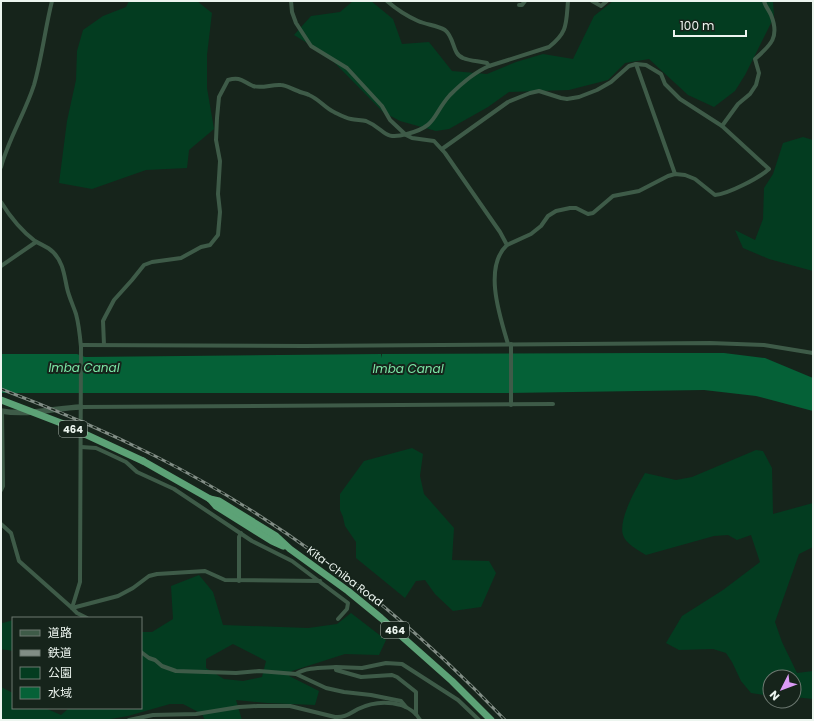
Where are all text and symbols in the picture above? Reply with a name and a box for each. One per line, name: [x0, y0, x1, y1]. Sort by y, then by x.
scale bar: [674, 12, 746, 38]
text: 100 m: [680, 17, 714, 34]
water label: Imba Canal: [48, 359, 120, 376]
water label: Imba Canal: [372, 360, 444, 377]
road number: 464: [59, 421, 87, 437]
street label: Kita-Chiba Road: [304, 542, 386, 610]
legend: [12, 617, 142, 709]
road number: 464: [381, 622, 409, 638]
text: 道路: [48, 624, 72, 641]
text: 鉄道: [48, 644, 72, 661]
text: 公園: [48, 664, 72, 681]
north arrow: [762, 669, 802, 709]
text: 水域: [48, 684, 72, 701]
text: N: [766, 687, 783, 704]

